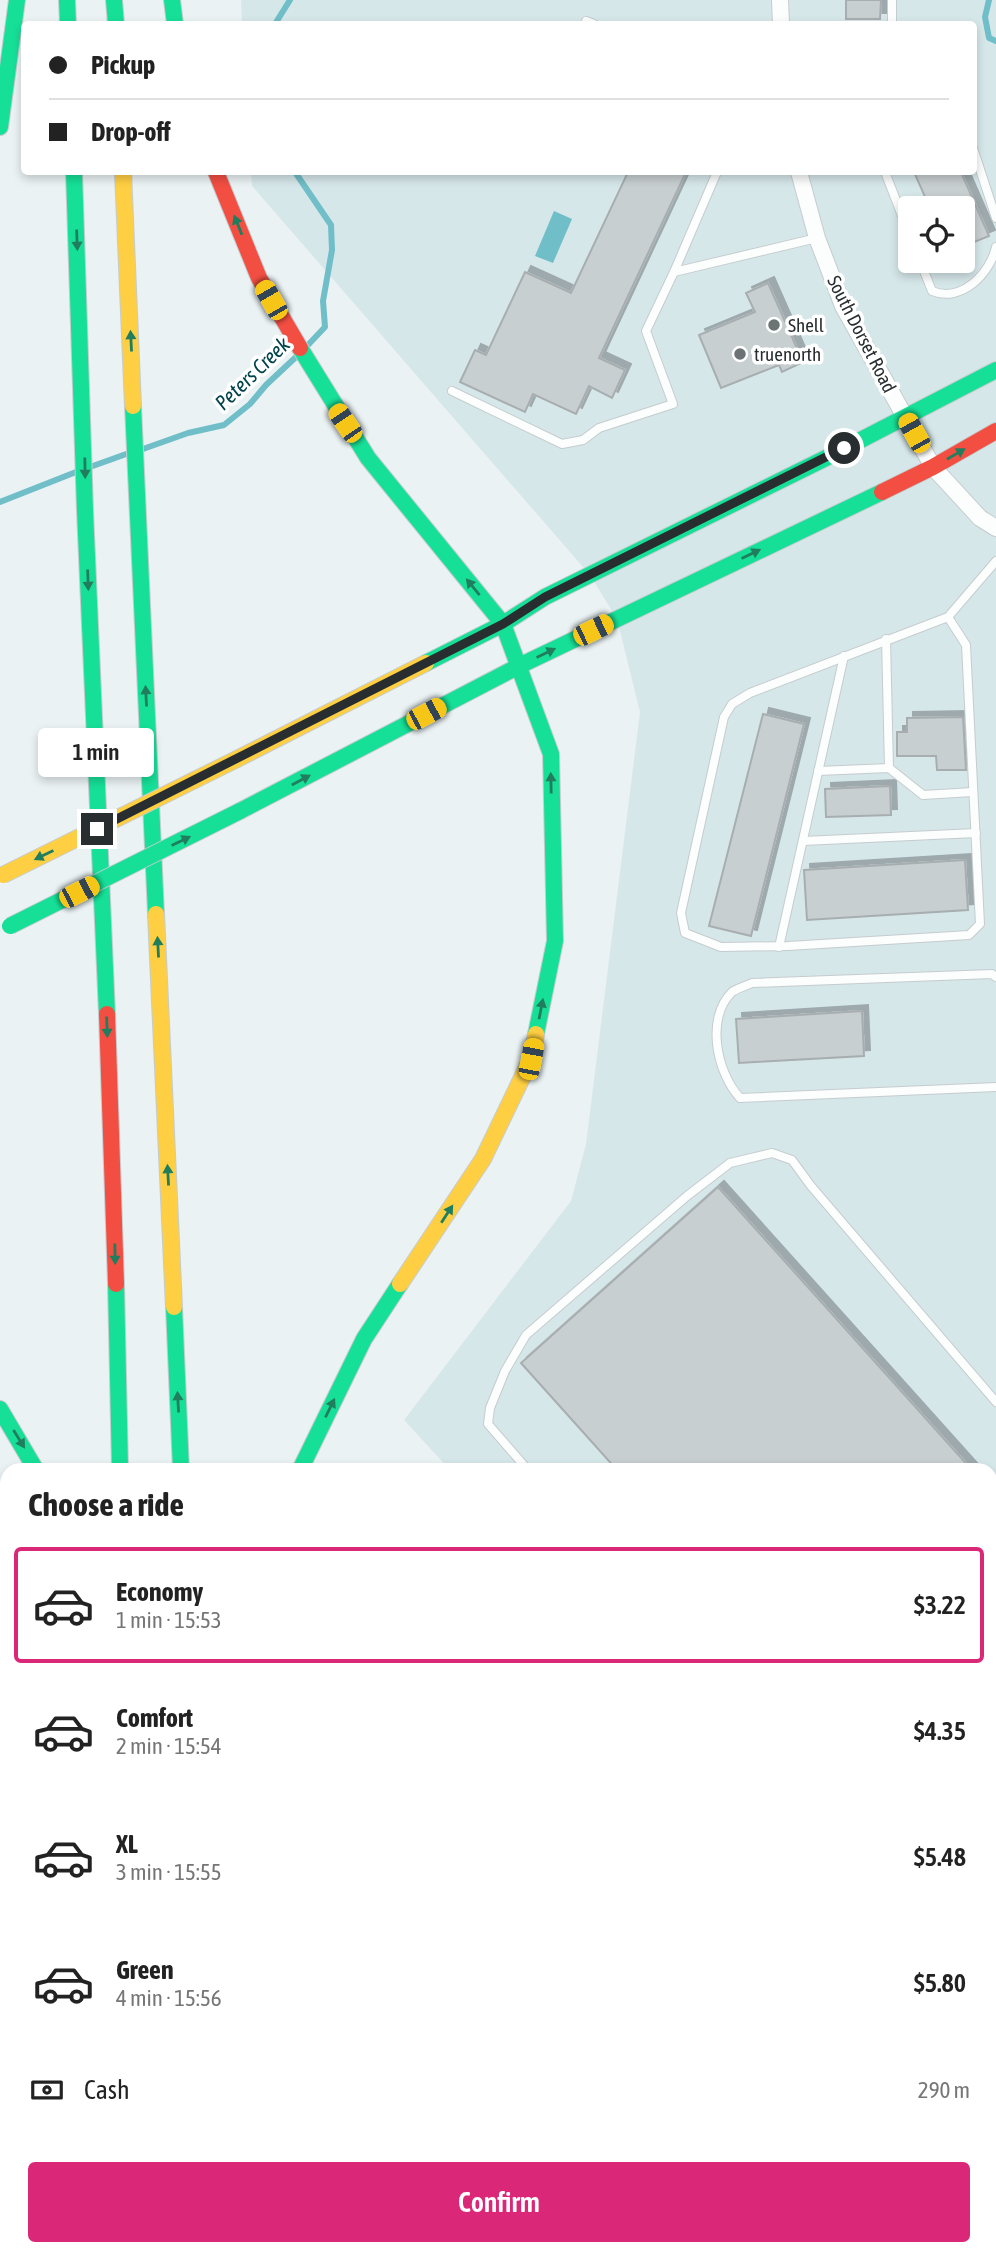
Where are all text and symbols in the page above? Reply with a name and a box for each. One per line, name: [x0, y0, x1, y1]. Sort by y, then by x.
text: Pickup: [91, 50, 155, 80]
text: Drop-off: [91, 117, 171, 147]
map controls: [898, 196, 975, 273]
button: locate: [898, 196, 975, 273]
one-way arrow: [232, 214, 243, 235]
one-way arrow: [71, 229, 82, 251]
street label: South Dorset Road: [823, 272, 901, 396]
car: [252, 277, 291, 323]
place label: Shell: [788, 314, 824, 336]
marker: Shell: [766, 317, 782, 333]
one-way arrow: [125, 330, 136, 352]
water label: Peters Creek: [210, 331, 295, 414]
place label: truenorth: [754, 343, 821, 365]
marker: truenorth: [732, 346, 748, 362]
car: [325, 400, 366, 446]
car: [895, 410, 934, 456]
route start: [828, 432, 860, 464]
one-way arrow: [946, 448, 965, 460]
one-way arrow: [79, 457, 90, 479]
one-way arrow: [741, 548, 761, 560]
one-way arrow: [83, 569, 94, 591]
one-way arrow: [466, 578, 481, 595]
car: [570, 611, 617, 649]
one-way arrow: [536, 647, 556, 658]
one-way arrow: [141, 684, 152, 706]
car: [403, 695, 450, 733]
callout: 1 min: [39, 728, 155, 776]
text: 1 min: [73, 739, 119, 765]
one-way arrow: [546, 772, 557, 794]
one-way arrow: [291, 774, 311, 785]
route end: [81, 813, 113, 845]
one-way arrow: [171, 836, 191, 847]
one-way arrow: [34, 848, 54, 860]
car: [56, 873, 103, 911]
one-way arrow: [152, 936, 163, 958]
one-way arrow: [535, 998, 546, 1020]
one-way arrow: [102, 1016, 113, 1038]
car: [517, 1036, 546, 1082]
one-way arrow: [163, 1163, 174, 1185]
one-way arrow: [440, 1204, 453, 1224]
one-way arrow: [110, 1244, 121, 1266]
one-way arrow: [173, 1391, 184, 1413]
one-way arrow: [324, 1398, 335, 1418]
one-way arrow: [13, 1430, 26, 1449]
text: Choose a ride: [28, 1486, 184, 1523]
icon: car: [32, 1574, 95, 1637]
text: Economy: [116, 1577, 203, 1607]
text: $3.22: [914, 1590, 966, 1620]
text: 1 min · 15:53: [116, 1607, 222, 1633]
icon: car: [32, 1700, 95, 1763]
text: Comfort: [116, 1703, 193, 1733]
text: $4.35: [914, 1716, 966, 1746]
text: 2 min · 15:54: [116, 1733, 222, 1759]
icon: car: [32, 1826, 95, 1889]
text: XL: [116, 1829, 138, 1859]
text: $5.48: [914, 1842, 966, 1872]
text: 3 min · 15:55: [116, 1859, 222, 1885]
icon: car: [32, 1952, 95, 2015]
text: Green: [116, 1955, 174, 1985]
text: $5.80: [914, 1968, 966, 1998]
text: 4 min · 15:56: [116, 1985, 222, 2011]
icon: cash: [28, 2071, 66, 2109]
text: Cash: [84, 2075, 130, 2105]
text: 290 m: [918, 2077, 970, 2103]
button: Confirm: [28, 2162, 970, 2242]

